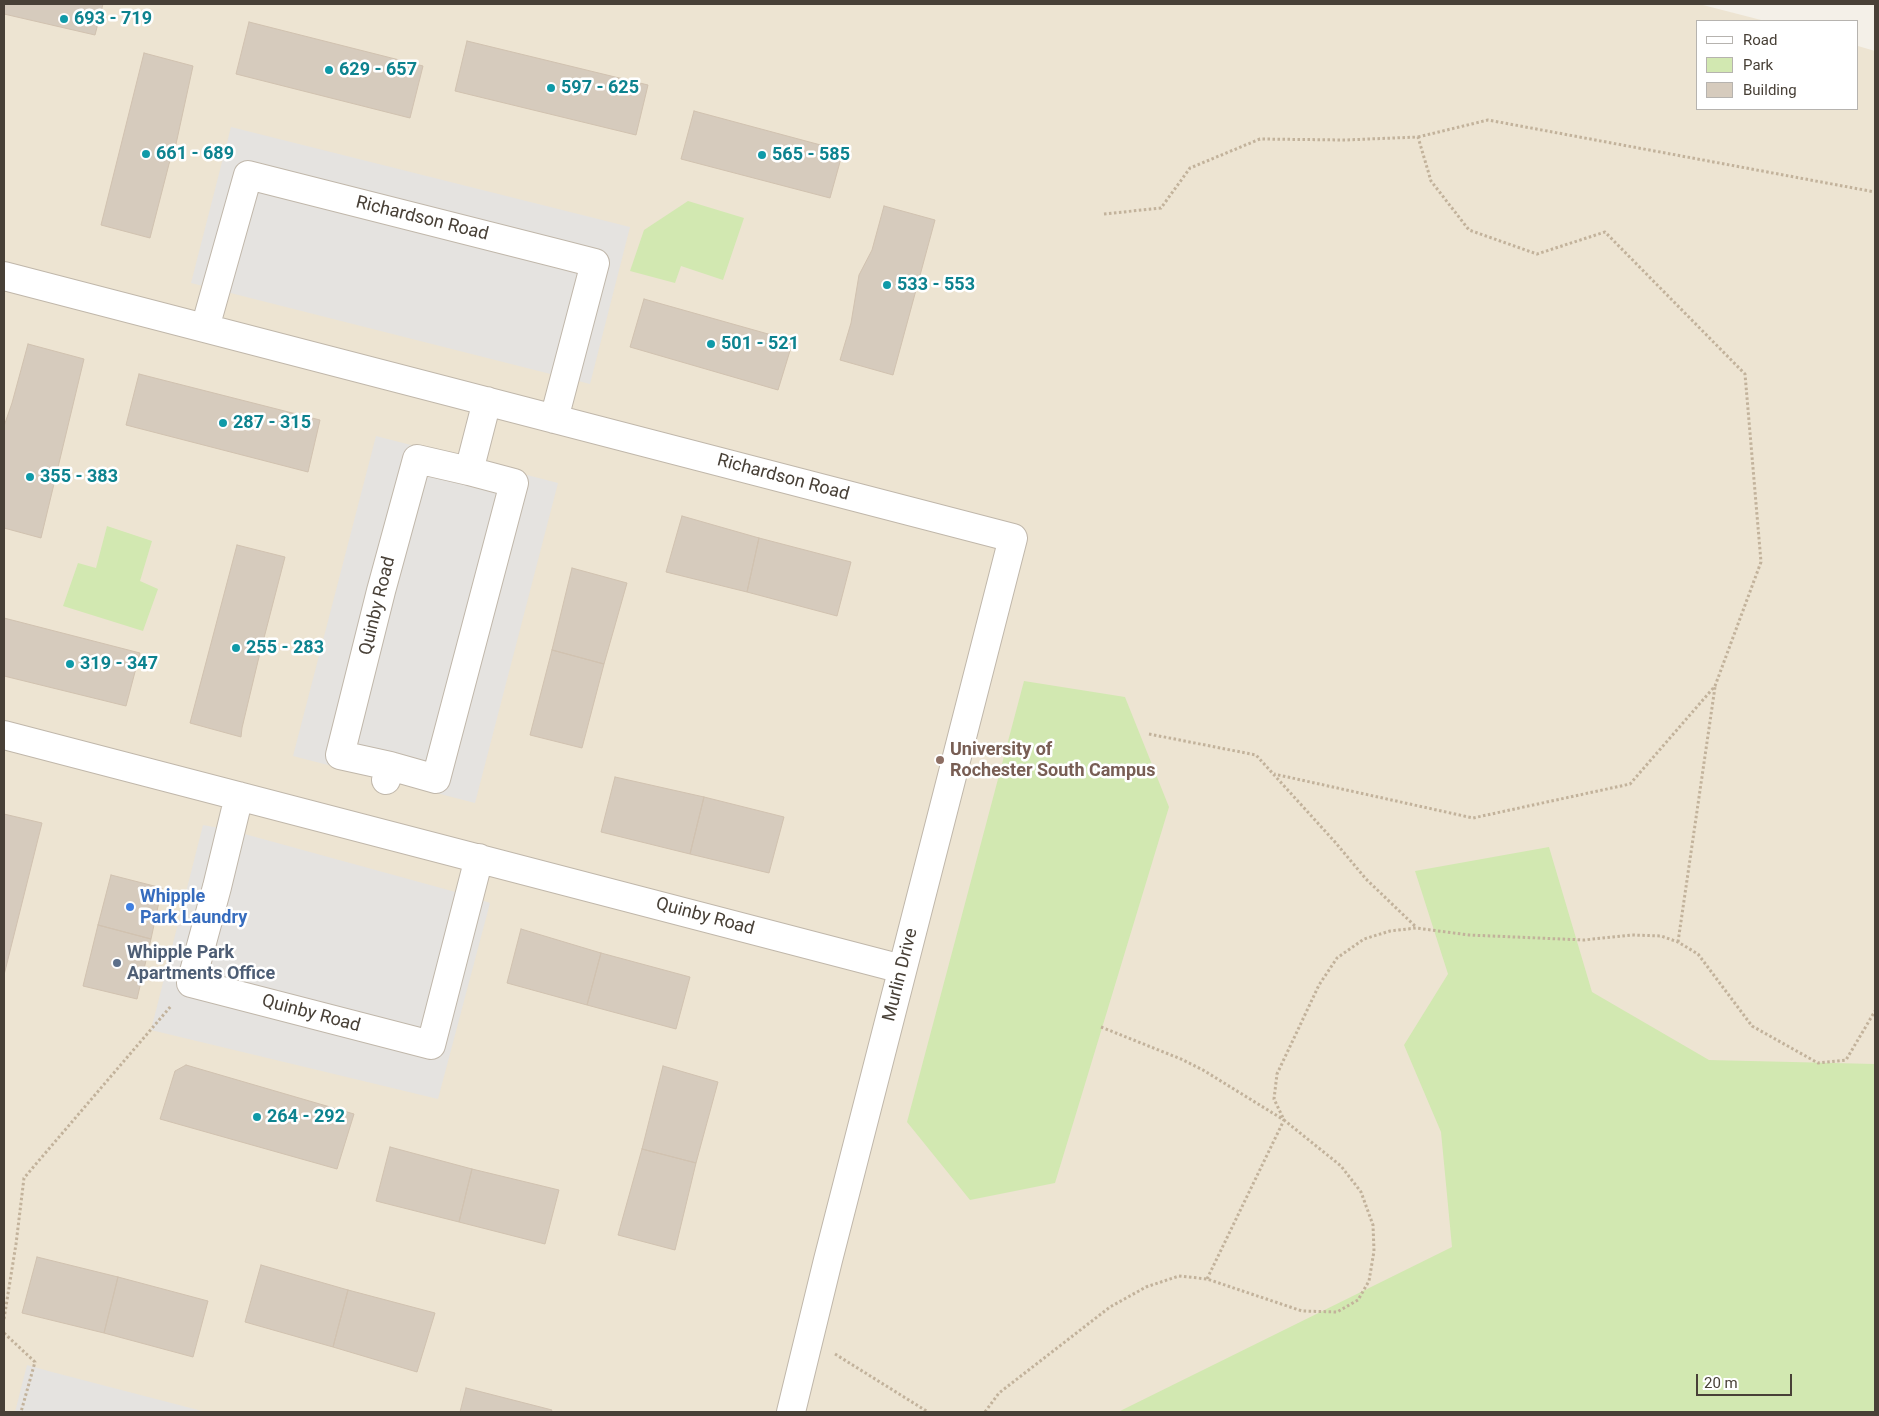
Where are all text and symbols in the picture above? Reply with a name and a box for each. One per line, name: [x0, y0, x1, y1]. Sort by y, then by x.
place label: 693 - 719: [74, 8, 152, 30]
marker: 693 - 719: [58, 13, 70, 25]
legend: [1696, 20, 1859, 110]
text: Road: [1743, 31, 1777, 49]
text: Park: [1743, 56, 1773, 74]
place label: 629 - 657: [339, 59, 417, 81]
marker: 629 - 657: [323, 64, 335, 76]
place label: 597 - 625: [561, 77, 639, 99]
text: Building: [1743, 81, 1797, 99]
marker: 597 - 625: [545, 82, 557, 94]
place label: 661 - 689: [156, 143, 234, 165]
place label: 565 - 585: [772, 144, 850, 166]
marker: 661 - 689: [140, 148, 152, 160]
marker: 565 - 585: [756, 149, 768, 161]
street label: Richardson Road: [353, 192, 491, 246]
place label: 533 - 553: [897, 274, 975, 296]
marker: 533 - 553: [881, 279, 893, 291]
place label: 501 - 521: [721, 333, 799, 355]
marker: 501 - 521: [705, 338, 717, 350]
place label: 287 - 315: [233, 412, 311, 434]
marker: 287 - 315: [217, 417, 229, 429]
street label: Richardson Road: [715, 450, 851, 506]
place label: 355 - 383: [40, 466, 118, 488]
marker: 355 - 383: [24, 471, 36, 483]
street label: Quinby Road: [355, 554, 401, 658]
place label: 255 - 283: [246, 637, 324, 659]
marker: 255 - 283: [230, 642, 242, 654]
place label: 319 - 347: [80, 653, 158, 675]
marker: 319 - 347: [64, 658, 76, 670]
place label: University of Rochester South Campus: [950, 739, 1155, 782]
marker: University of Rochester South Campus: [934, 754, 946, 766]
place label: Whipple Park Laundry: [140, 886, 247, 929]
street label: Quinby Road: [653, 894, 757, 940]
marker: Whipple Park Laundry: [124, 901, 136, 913]
street label: Murlin Drive: [879, 926, 923, 1024]
place label: Whipple Park Apartments Office: [127, 942, 275, 984]
marker: Whipple Park Apartments Office: [111, 957, 123, 969]
street label: Quinby Road: [259, 991, 363, 1037]
place label: 264 - 292: [267, 1106, 345, 1128]
marker: 264 - 292: [251, 1111, 263, 1123]
scale bar: [1699, 1364, 1795, 1396]
text: 20 m: [1704, 1374, 1738, 1392]

